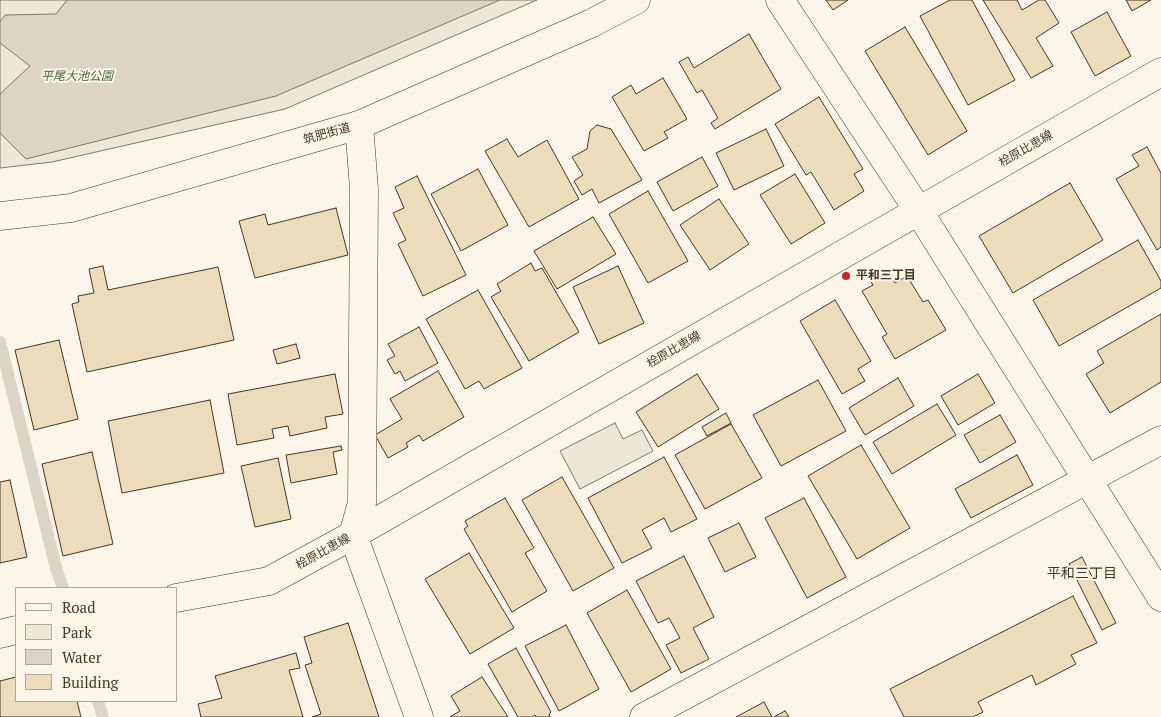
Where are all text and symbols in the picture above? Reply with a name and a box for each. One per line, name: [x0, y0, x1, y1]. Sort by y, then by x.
park label: 平尾大池公園: [41, 70, 113, 84]
street label: 筑肥街道: [302, 120, 352, 148]
street label: 桧原比恵線: [996, 128, 1056, 170]
place label: 平和三丁目: [856, 269, 916, 283]
marker: 平和三丁目: [840, 270, 852, 282]
street label: 桧原比恵線: [644, 329, 704, 371]
street label: 桧原比恵線: [293, 531, 353, 573]
district label: 平和三丁目: [1047, 566, 1117, 582]
legend: [15, 587, 178, 702]
text: Road: [62, 597, 95, 617]
text: Park: [62, 622, 92, 642]
text: Water: [62, 647, 101, 667]
text: Building: [62, 672, 119, 692]

